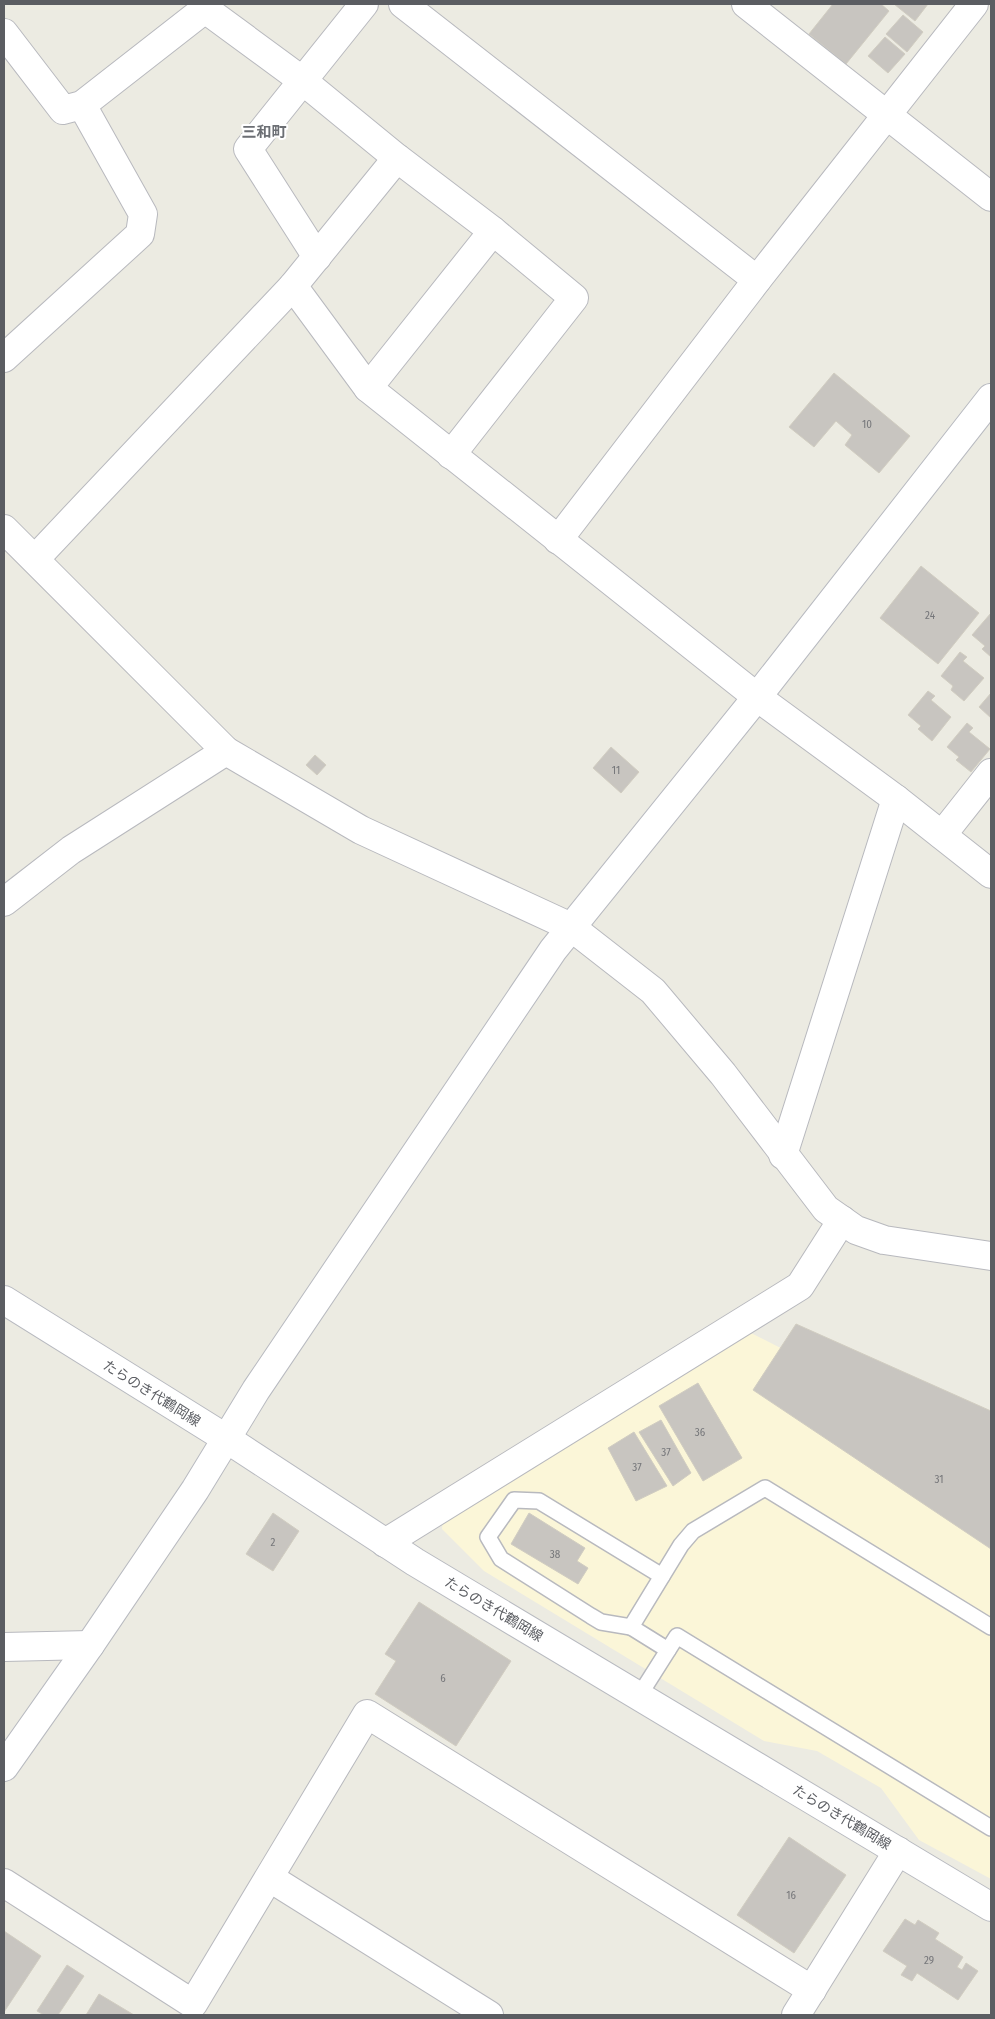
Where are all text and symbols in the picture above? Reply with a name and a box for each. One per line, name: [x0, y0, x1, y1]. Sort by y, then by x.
district label: 三和町: [241, 123, 287, 141]
house number: 10: [862, 418, 872, 431]
house number: 24: [925, 609, 936, 622]
house number: 11: [612, 764, 620, 777]
street label: たらのき代鶴岡線: [100, 1357, 204, 1430]
house number: 36: [695, 1426, 706, 1439]
house number: 37: [661, 1446, 671, 1459]
house number: 37: [632, 1461, 642, 1474]
house number: 31: [935, 1473, 944, 1486]
house number: 2: [271, 1536, 276, 1549]
house number: 38: [550, 1548, 561, 1561]
street label: たらのき代鶴岡線: [442, 1573, 546, 1645]
house number: 6: [440, 1672, 446, 1685]
street label: たらのき代鶴岡線: [790, 1781, 894, 1853]
house number: 16: [786, 1889, 796, 1902]
house number: 29: [924, 1954, 934, 1967]

